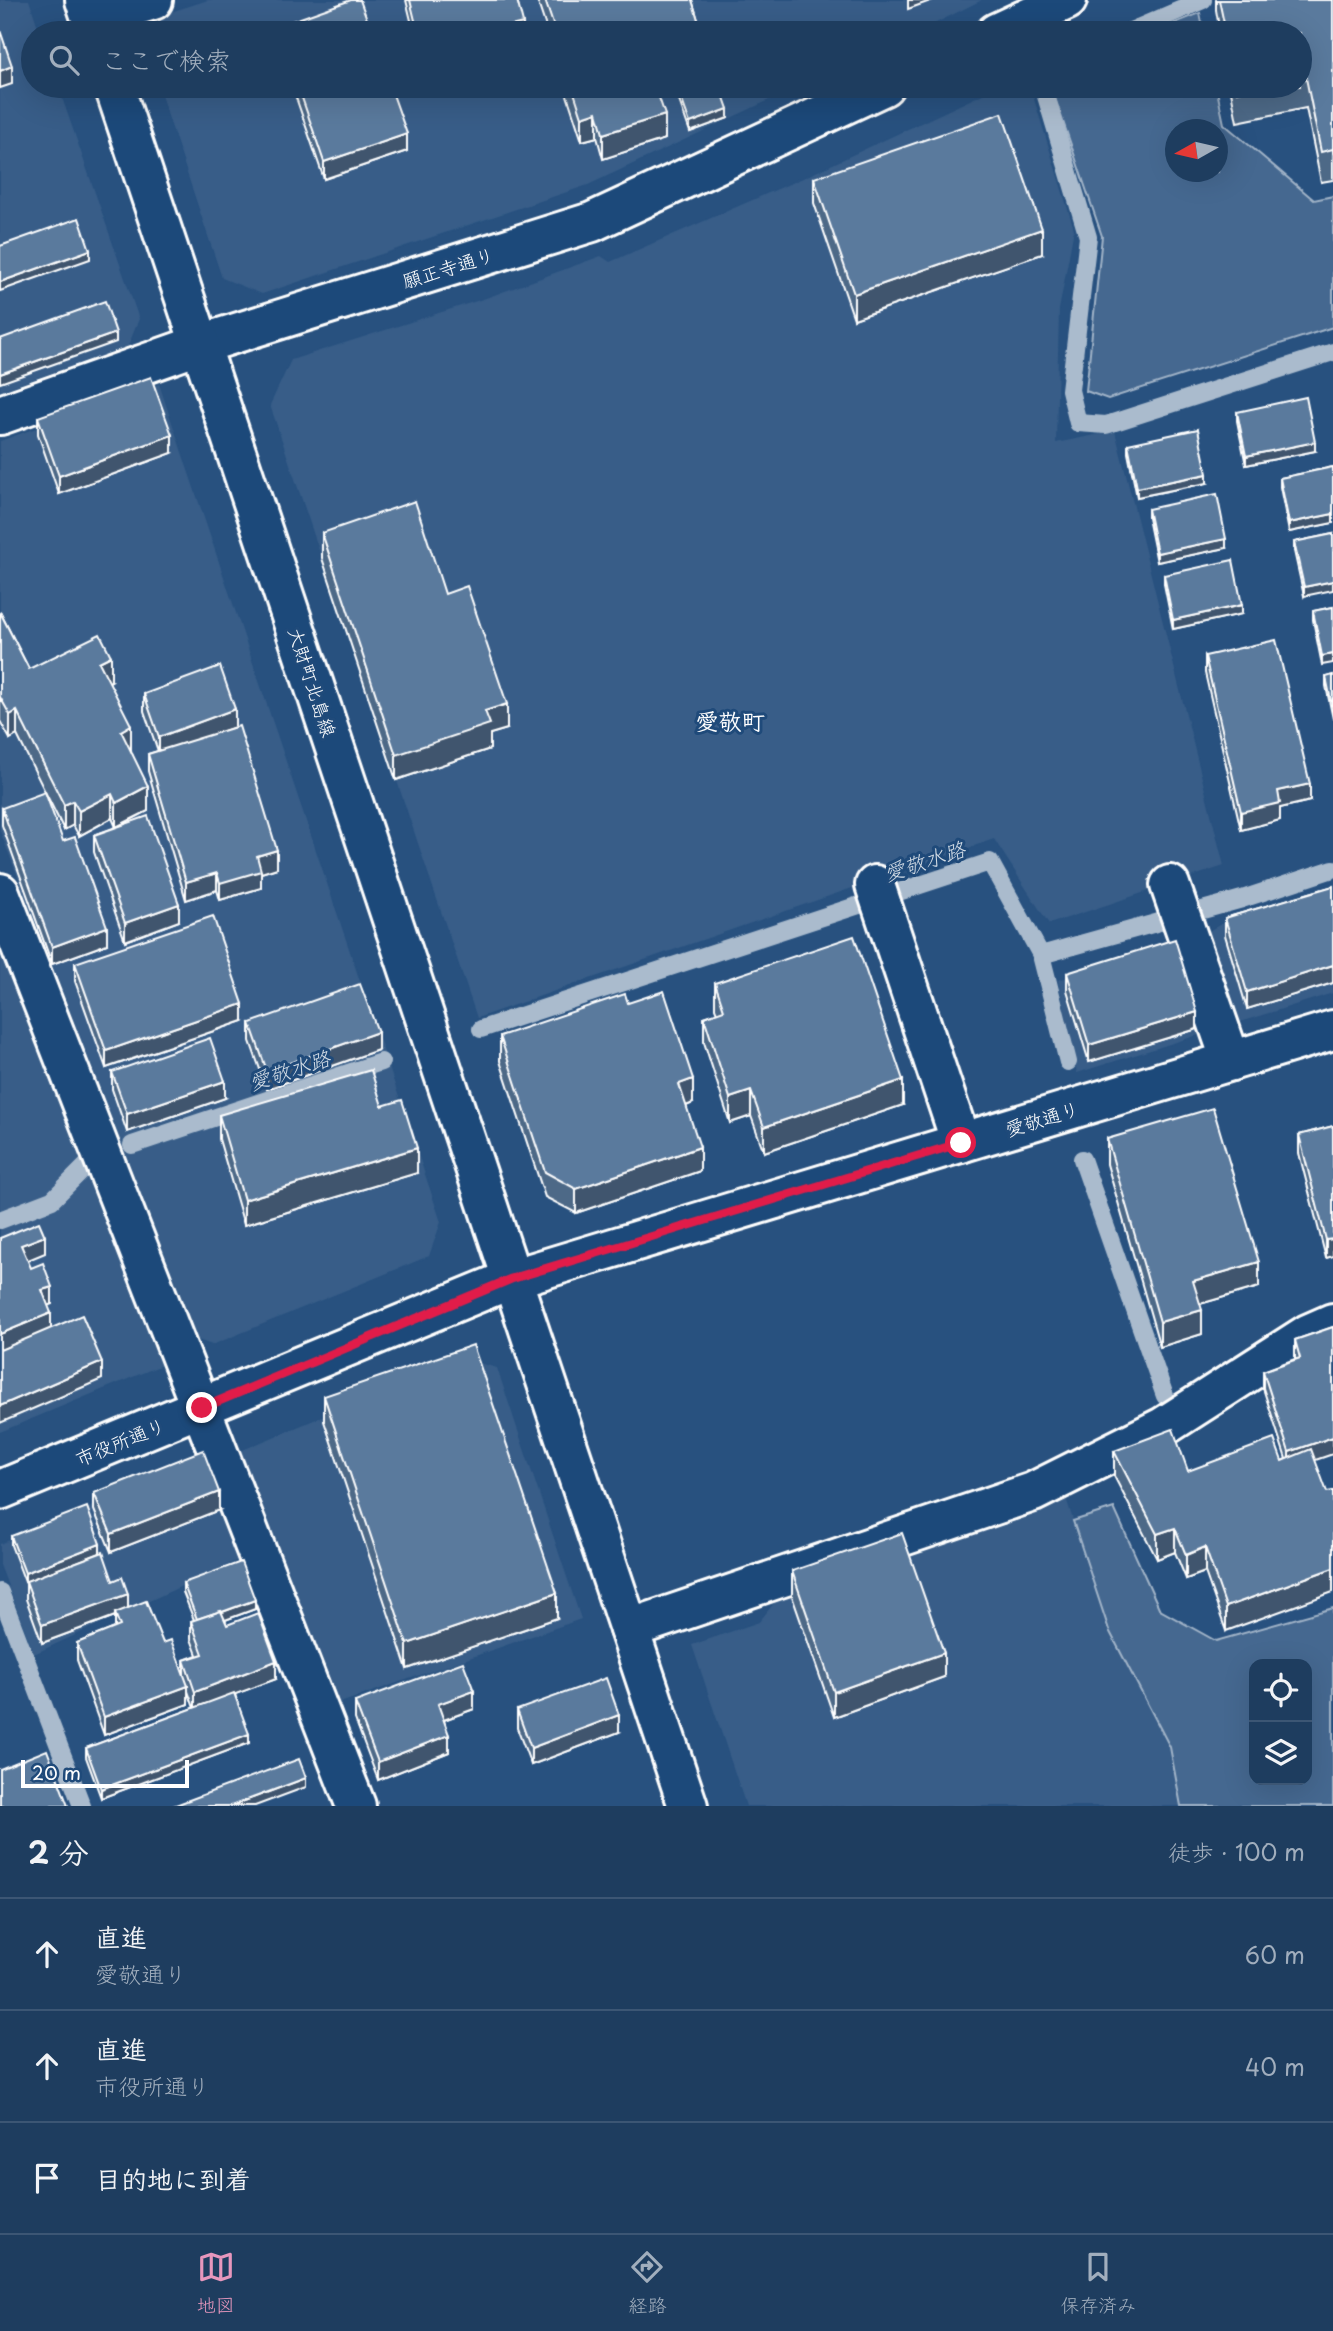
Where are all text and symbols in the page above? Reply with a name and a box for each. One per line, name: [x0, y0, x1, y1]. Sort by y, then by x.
search box: [21, 21, 1312, 98]
text: ここで検索: [101, 40, 231, 79]
icon: search: [45, 41, 83, 79]
north arrow: [1165, 119, 1228, 182]
street label: 願正寺通り: [398, 240, 498, 294]
street label: 大財町北島線: [282, 623, 344, 741]
district label: 愛敬町: [696, 703, 765, 738]
water label: 愛敬水路: [879, 831, 970, 888]
water label: 愛敬水路: [244, 1040, 335, 1097]
street label: 愛敬通り: [1002, 1093, 1082, 1143]
route start: [945, 1127, 976, 1158]
route end: [186, 1392, 217, 1423]
street label: 市役所通り: [71, 1410, 169, 1472]
map controls: [1249, 1659, 1312, 1785]
button: locate: [1249, 1659, 1312, 1722]
button: layers: [1249, 1722, 1312, 1785]
scale bar: [21, 1757, 189, 1789]
text: 20 m: [32, 1758, 81, 1786]
text: 2 分: [28, 1829, 89, 1874]
text: 徒歩 · 100 m: [1168, 1834, 1305, 1869]
text: 直進: [95, 1917, 147, 1956]
icon: ahead: [28, 1935, 66, 1973]
text: 60 m: [1245, 1937, 1305, 1972]
text: 愛敬通り: [95, 1956, 187, 1991]
text: 直進: [95, 2029, 147, 2068]
icon: ahead: [28, 2047, 66, 2085]
text: 40 m: [1245, 2049, 1305, 2084]
text: 市役所通り: [95, 2068, 210, 2103]
icon: arrive: [28, 2159, 66, 2197]
text: 目的地に到着: [95, 2159, 251, 2198]
tab: 地図: [197, 2248, 235, 2318]
tab: 経路: [628, 2248, 666, 2318]
tab: 保存済み: [1060, 2248, 1136, 2318]

